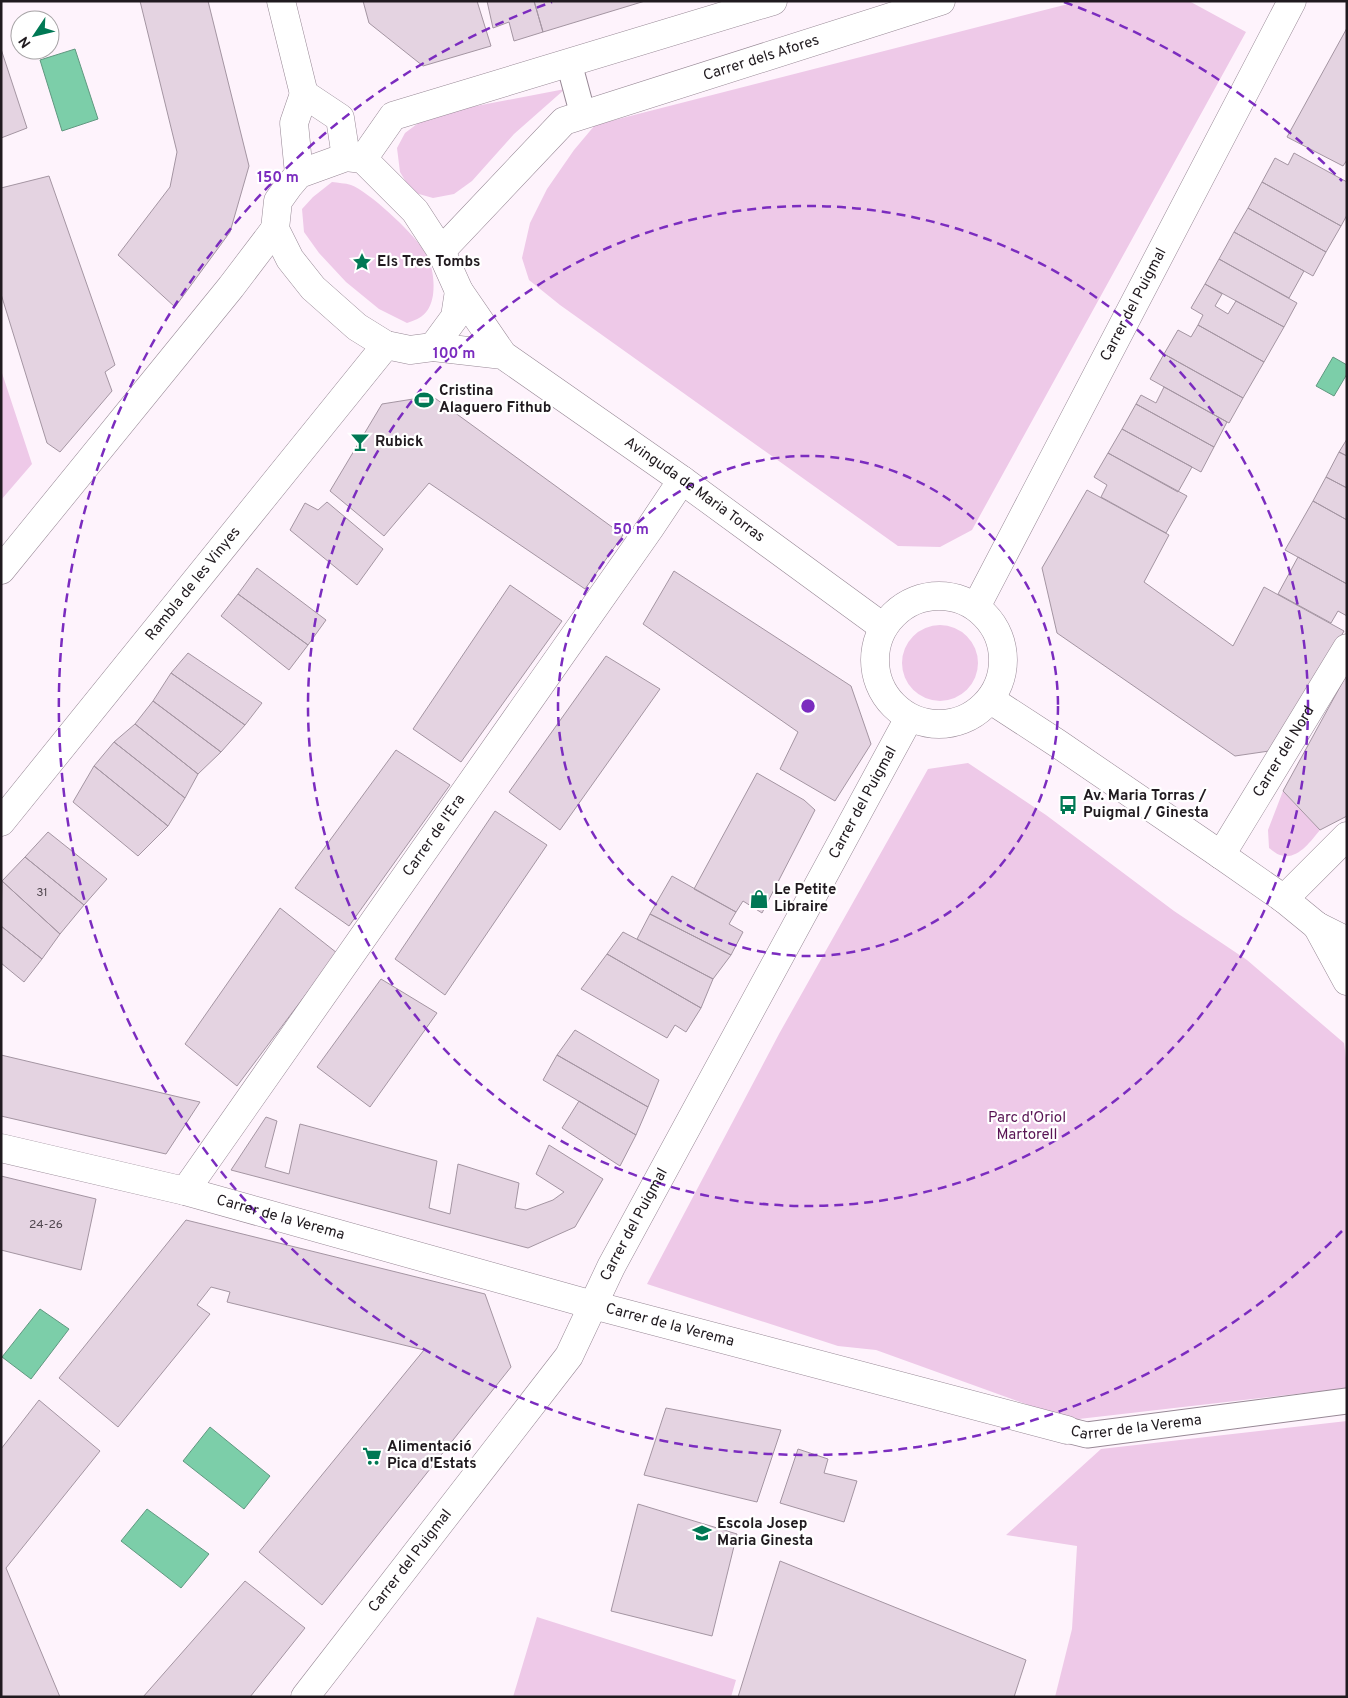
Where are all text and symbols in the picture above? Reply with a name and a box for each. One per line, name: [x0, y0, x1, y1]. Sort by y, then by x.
north arrow: [10, 10, 60, 60]
street label: Carrer dels Afores: [701, 31, 822, 86]
text: N: [16, 33, 35, 51]
text: 150 m: [257, 169, 299, 188]
street label: Carrer del Puigmal: [1096, 245, 1171, 365]
place icon: Els Tres Tombs: [351, 251, 373, 273]
place label: Els Tres Tombs: [377, 253, 480, 272]
text: 100 m: [433, 345, 475, 364]
place label: Cristina Alaguero Fithub: [439, 382, 551, 418]
sports icon: Cristina Alaguero Fithub: [413, 389, 435, 411]
bar icon: Rubick: [349, 431, 371, 453]
place label: Rubick: [375, 433, 423, 452]
street label: Avinguda de Maria Torras: [620, 433, 768, 547]
text: 50 m: [613, 521, 649, 540]
street label: Rambla de les Vinyes: [141, 523, 245, 645]
centre of rings: [799, 697, 817, 715]
street label: Carrer del Nord: [1249, 702, 1319, 801]
street label: Carrer del Puigmal: [825, 743, 901, 862]
place label: Av. Maria Torras / Puigmal / Ginesta: [1083, 787, 1209, 823]
street label: Carrer de l'Era: [399, 791, 470, 881]
bus stop icon: Av. Maria Torras / Puigmal / Ginesta: [1057, 794, 1079, 816]
place label: Le Petite Libraire: [774, 881, 836, 917]
house number: 31: [36, 885, 48, 901]
shop icon: Le Petite Libraire: [748, 888, 770, 910]
park label: Parc d'Oriol Martorell: [988, 1109, 1066, 1145]
street label: Carrer del Puigmal: [596, 1165, 672, 1284]
street label: Carrer de la Verema: [214, 1191, 347, 1245]
house number: 24-26: [29, 1217, 63, 1233]
street label: Carrer de la Verema: [603, 1299, 736, 1351]
street label: Carrer de la Verema: [1068, 1411, 1203, 1444]
place label: Alimentació Pica d'Estats: [387, 1438, 477, 1474]
supermarket icon: Alimentació Pica d'Estats: [361, 1445, 383, 1467]
street label: Carrer del Puigmal: [364, 1506, 456, 1616]
place label: Escola Josep Maria Ginesta: [717, 1515, 813, 1551]
school or university icon: Escola Josep Maria Ginesta: [691, 1522, 713, 1544]

